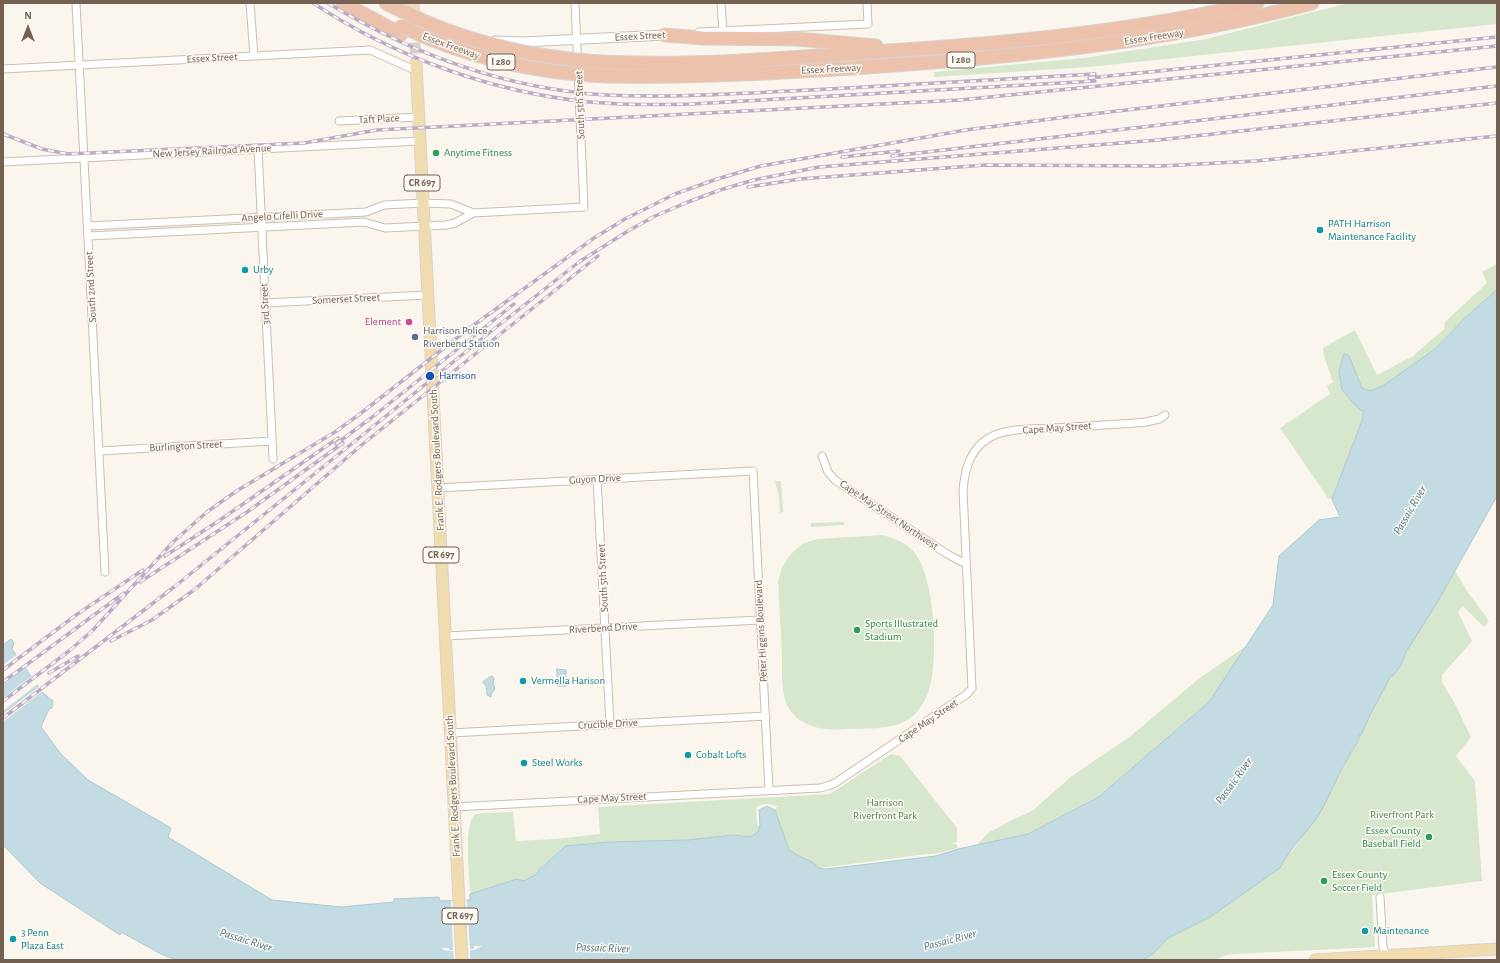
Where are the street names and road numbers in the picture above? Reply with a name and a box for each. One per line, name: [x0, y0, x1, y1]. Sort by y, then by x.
street label: Essex Freeway: [1123, 26, 1185, 48]
street label: Essex Street: [614, 28, 666, 44]
street label: Essex Freeway: [421, 30, 481, 62]
street label: Essex Street: [186, 50, 238, 66]
road number: I 280: [947, 52, 975, 68]
road number: I 280: [487, 54, 515, 70]
street label: Essex Freeway: [801, 61, 861, 77]
street label: South 5th Street: [572, 71, 588, 139]
street label: Taft Place: [358, 111, 400, 127]
street label: New Jersey Railroad Avenue: [152, 141, 272, 161]
road number: CR 697: [404, 175, 440, 191]
street label: Angelo Cifelli Drive: [241, 207, 323, 225]
street label: South 2nd Street: [83, 251, 99, 323]
street label: 3rd Street: [257, 283, 273, 325]
street label: Somerset Street: [312, 291, 380, 307]
street label: Frank E. Rodgers Boulevard South: [427, 389, 447, 531]
street label: Cape May Street: [1022, 419, 1092, 437]
street label: Burlington Street: [149, 437, 223, 455]
street label: Guyon Drive: [569, 471, 621, 487]
street label: Cape May Street Northwest: [837, 477, 941, 553]
street label: South 5th Street: [595, 543, 611, 613]
road number: CR 697: [423, 547, 459, 563]
street label: Peter Higgins Boulevard: [752, 579, 770, 683]
street label: Riverbend Drive: [568, 620, 638, 636]
street label: Cape May Street: [896, 696, 960, 746]
street label: Frank E. Rodgers Boulevard South: [443, 715, 463, 857]
street label: Crucible Drive: [578, 716, 638, 732]
street label: Cape May Street: [577, 790, 647, 806]
road number: CR 697: [442, 908, 478, 924]

